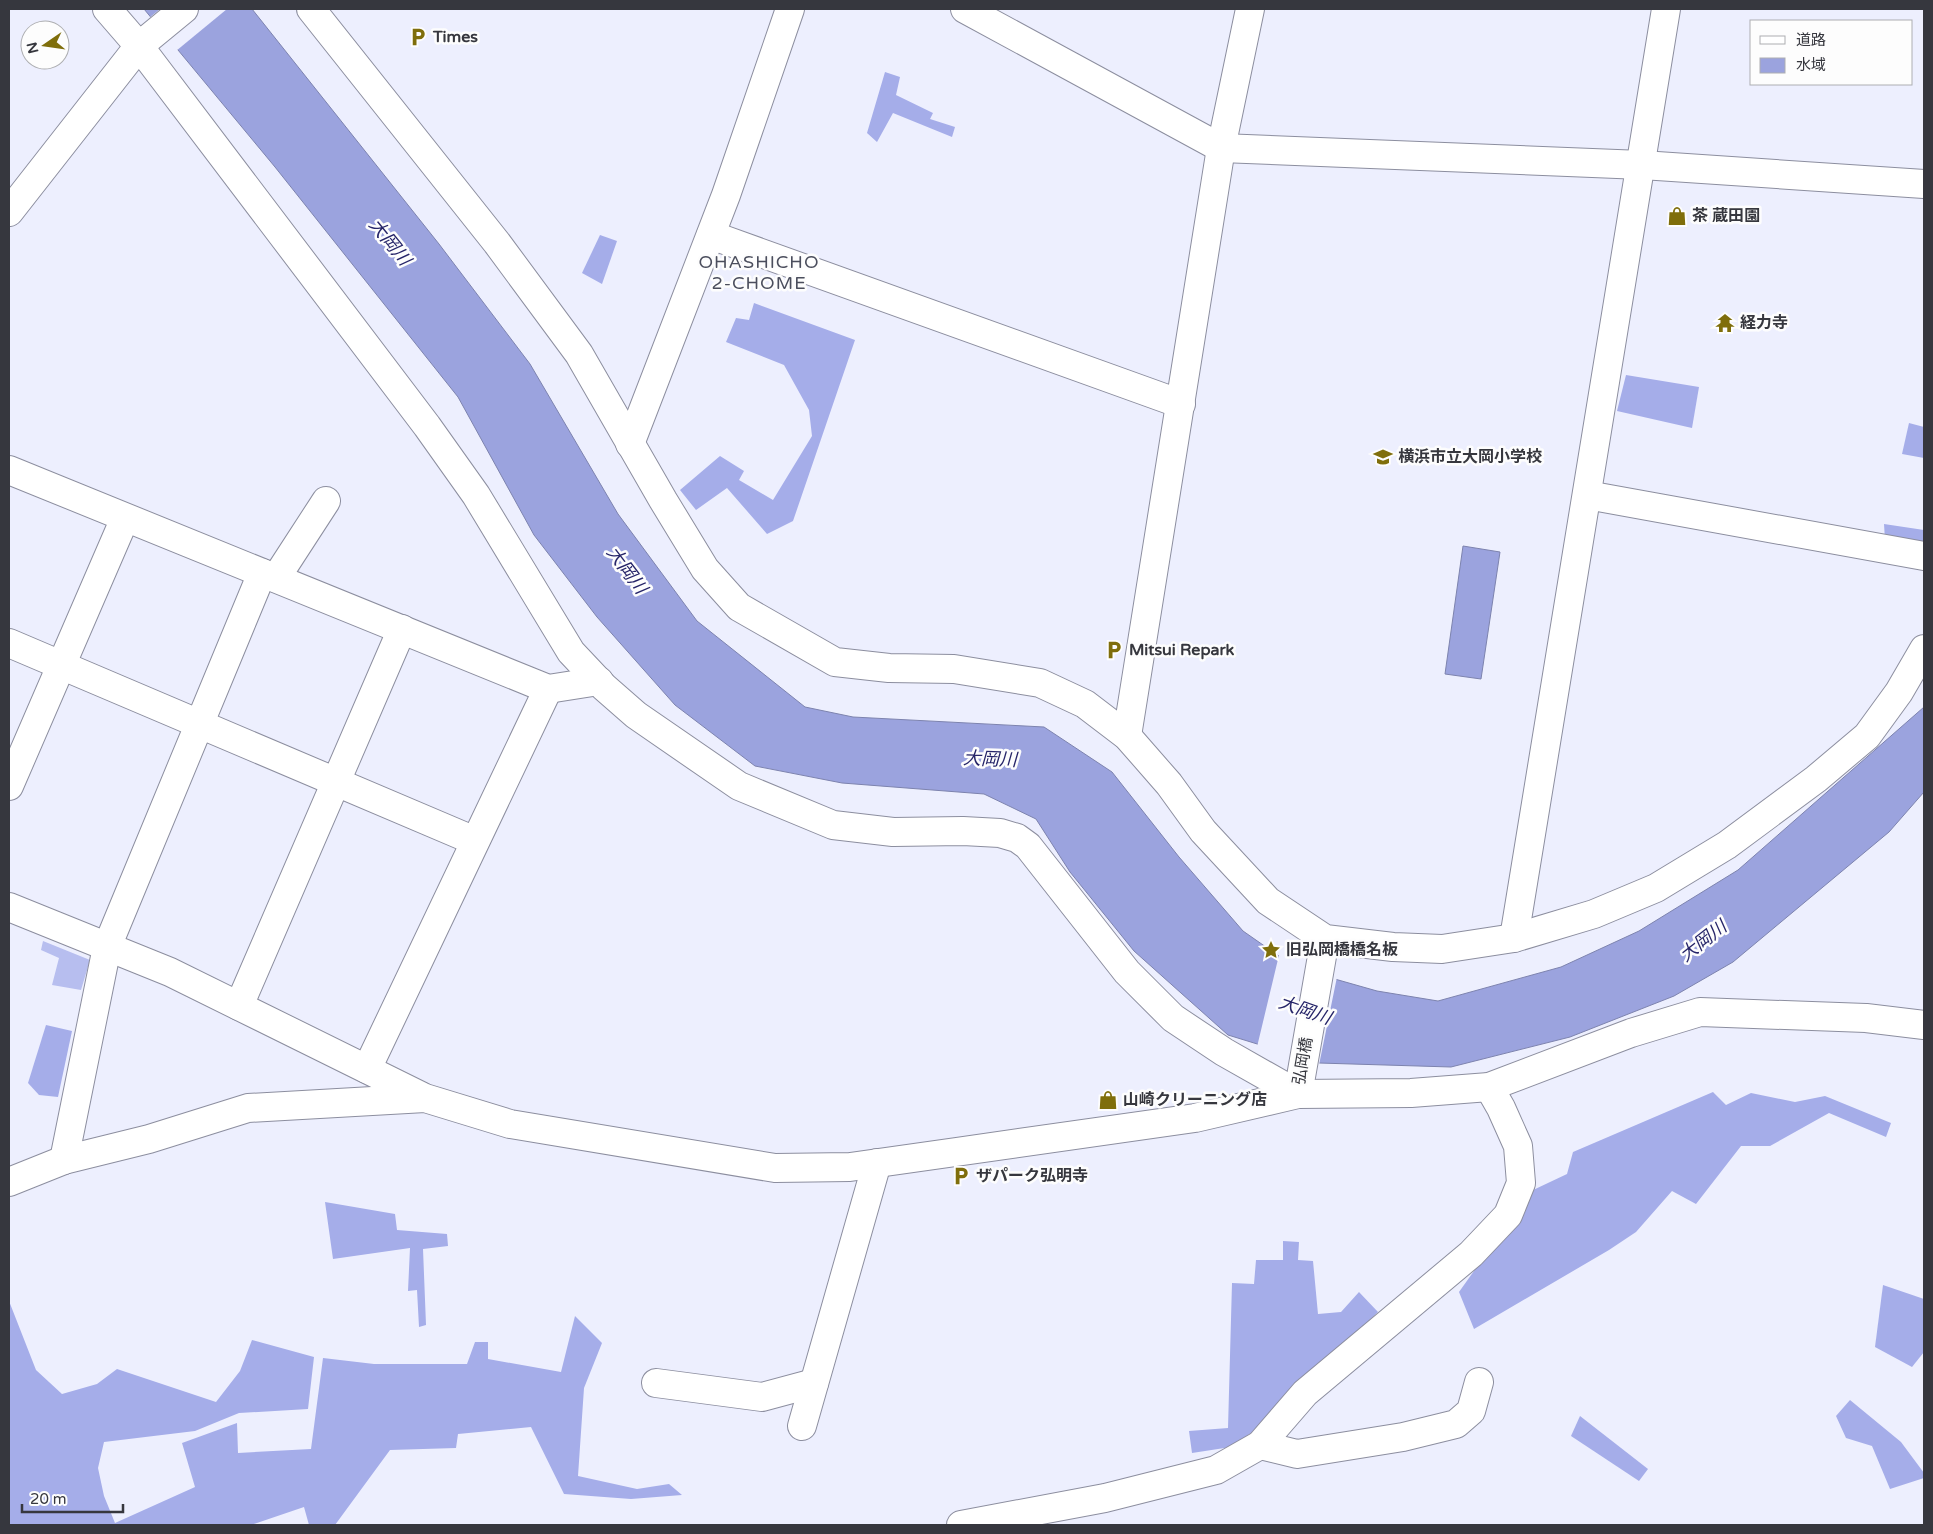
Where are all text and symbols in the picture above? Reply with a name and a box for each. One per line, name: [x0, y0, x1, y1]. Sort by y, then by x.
north arrow: [20, 20, 70, 70]
legend: [1750, 20, 1913, 85]
parking icon: Times: [407, 26, 429, 48]
place label: Times: [432, 27, 478, 47]
text: 道路: [1796, 31, 1826, 49]
text: N: [23, 40, 42, 55]
text: 水域: [1796, 56, 1826, 74]
shop icon: 茶 蔵田園: [1666, 205, 1688, 227]
place label: 茶 蔵田園: [1692, 206, 1760, 226]
water label: 大岡川: [364, 214, 417, 271]
district label: OHASHICHO 2-CHOME: [698, 251, 820, 294]
temple icon: 経力寺: [1714, 312, 1736, 334]
place label: 経力寺: [1740, 313, 1788, 333]
school or university icon: 横浜市立大岡小学校: [1372, 446, 1394, 468]
place label: 横浜市立大岡小学校: [1398, 447, 1542, 467]
water label: 大岡川: [602, 542, 653, 600]
parking icon: Mitsui Repark: [1103, 639, 1125, 661]
place label: Mitsui Repark: [1129, 640, 1235, 660]
water label: 大岡川: [963, 747, 1019, 771]
water label: 大岡川: [1675, 914, 1733, 966]
place icon: 旧弘岡橋橋名板: [1260, 939, 1282, 961]
place label: 旧弘岡橋橋名板: [1286, 940, 1398, 960]
water label: 大岡川: [1276, 991, 1336, 1030]
street label: 弘岡橋: [1289, 1036, 1317, 1086]
shop icon: 山崎クリーニング店: [1097, 1089, 1119, 1111]
place label: 山崎クリーニング店: [1123, 1090, 1267, 1110]
parking icon: ザパーク弘明寺: [950, 1165, 972, 1187]
place label: ザパーク弘明寺: [976, 1166, 1088, 1186]
scale bar: [22, 1482, 124, 1514]
text: 20 m: [30, 1490, 67, 1508]

